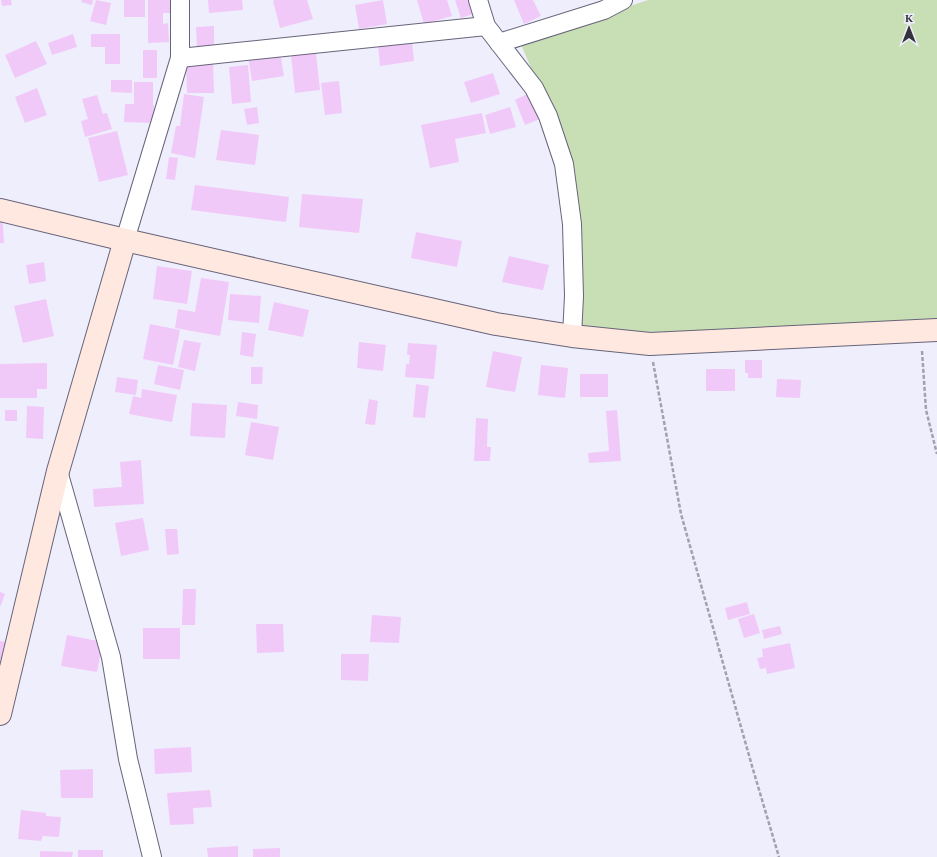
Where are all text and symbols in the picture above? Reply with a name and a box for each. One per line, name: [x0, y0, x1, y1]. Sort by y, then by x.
north arrow: [889, 8, 929, 48]
text: K: [905, 10, 914, 27]

